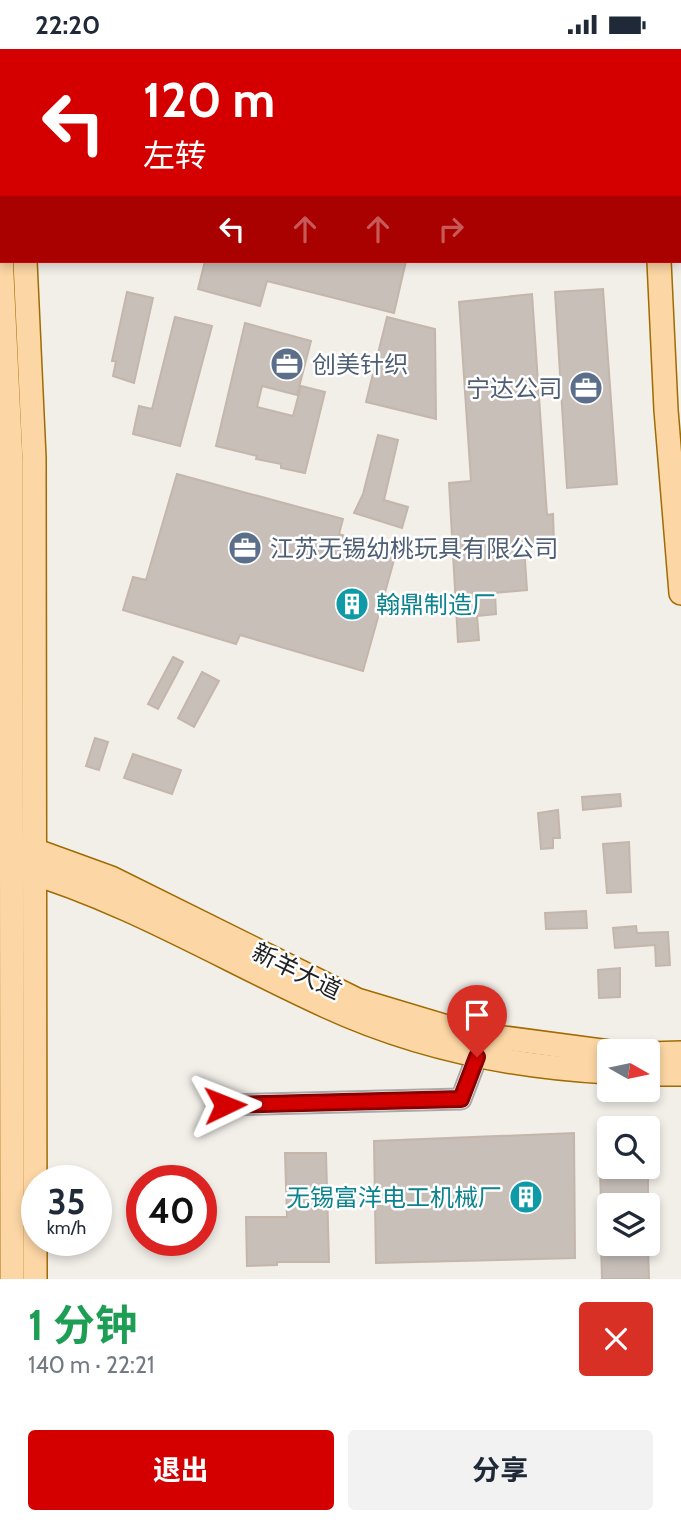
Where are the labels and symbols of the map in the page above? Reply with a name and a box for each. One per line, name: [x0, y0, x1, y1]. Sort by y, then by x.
office icon: 创美针织: [268, 345, 306, 383]
place label: 创美针织: [312, 350, 408, 379]
office icon: 宁达公司: [567, 369, 605, 407]
place label: 宁达公司: [466, 374, 562, 403]
office icon: 江苏无锡幼桃玩具有限公司: [226, 529, 264, 567]
place label: 江苏无锡幼桃玩具有限公司: [270, 534, 558, 563]
building icon: 翰鼎制造厂: [333, 585, 371, 623]
place label: 翰鼎制造厂: [376, 590, 496, 619]
street label: 新羊大道: [248, 937, 346, 1005]
pin: [447, 985, 507, 1057]
north arrow: [597, 1039, 660, 1103]
position arrow: [188, 1068, 262, 1142]
speed limit sign: 40: [126, 1165, 217, 1256]
building icon: 无锡富洋电工机械厂: [507, 1178, 545, 1216]
place label: 无锡富洋电工机械厂: [286, 1183, 502, 1212]

